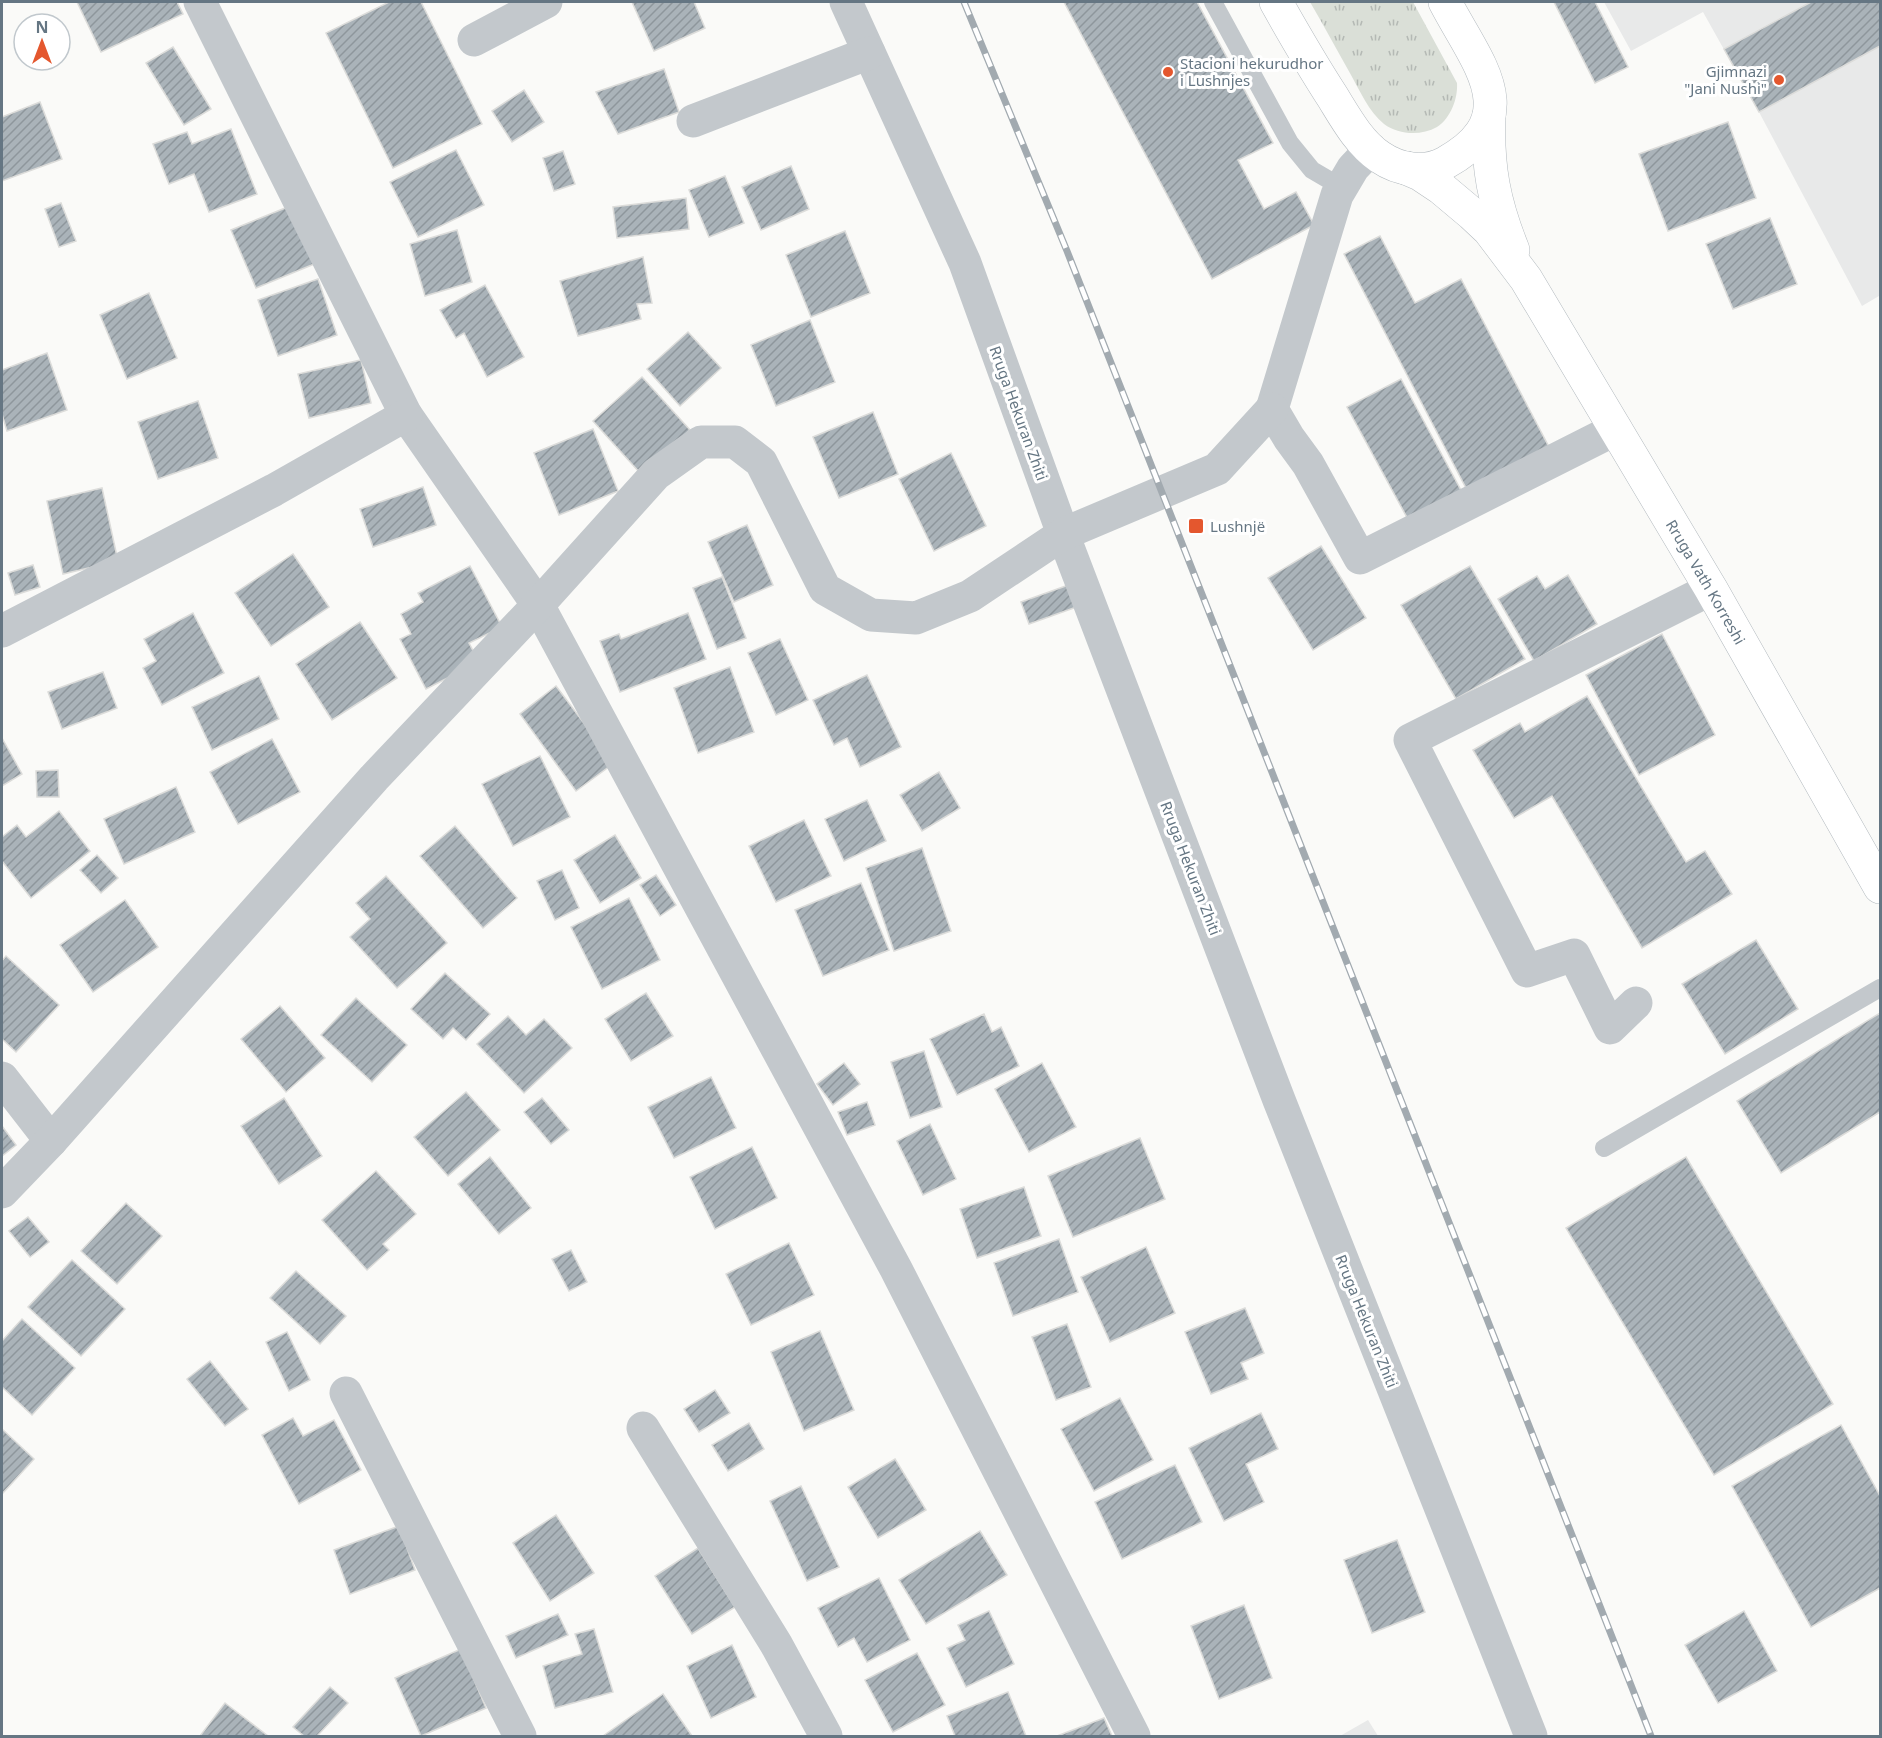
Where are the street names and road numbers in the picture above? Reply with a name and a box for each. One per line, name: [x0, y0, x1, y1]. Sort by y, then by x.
street label: Rruga Hekuran Zhiti: [985, 343, 1053, 483]
street label: Rruga Vath Korreshi: [1662, 516, 1750, 648]
street label: Rruga Hekuran Zhiti: [1156, 798, 1226, 938]
street label: Rruga Hekuran Zhiti: [1331, 1252, 1403, 1390]

